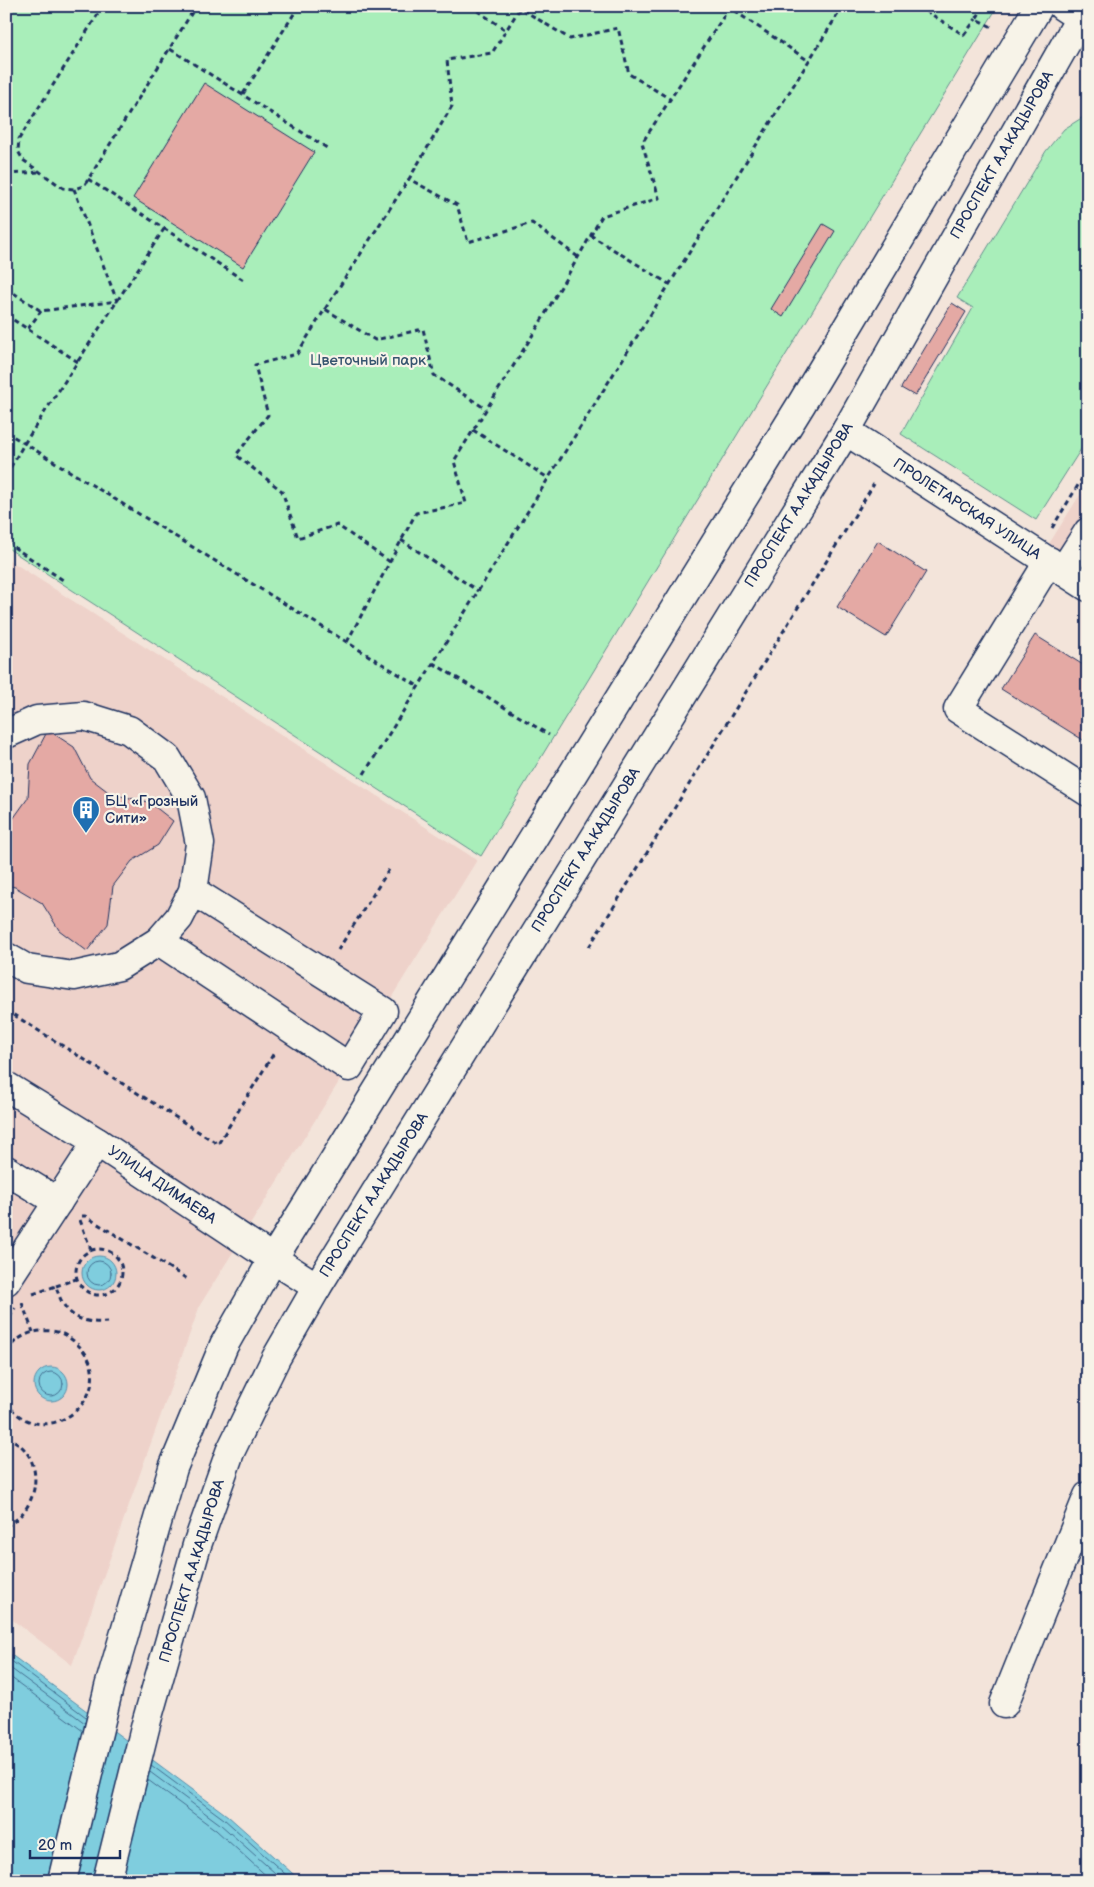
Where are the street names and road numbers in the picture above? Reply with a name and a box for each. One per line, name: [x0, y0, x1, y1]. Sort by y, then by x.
street label: ПРОСПЕКТ А.А.КАДЫРОВА: [946, 67, 1058, 242]
street label: ПРОСПЕКТ А.А.КАДЫРОВА: [740, 418, 858, 591]
street label: ПРОЛЕТАРСКАЯ УЛИЦА: [890, 454, 1045, 564]
street label: ПРОСПЕКТ А.А.КАДЫРОВА: [527, 763, 645, 936]
street label: ПРОСПЕКТ А.А.КАДЫРОВА: [315, 1108, 433, 1281]
street label: УЛИЦА ДИМАЕВА: [104, 1142, 221, 1229]
street label: ПРОСПЕКТ А.А.КАДЫРОВА: [155, 1476, 229, 1665]

